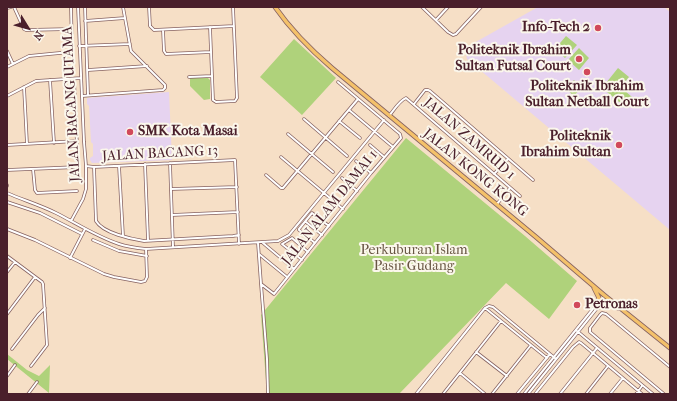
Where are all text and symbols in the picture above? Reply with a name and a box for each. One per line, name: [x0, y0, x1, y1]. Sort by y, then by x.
north arrow: [8, 8, 48, 48]
place label: Info-Tech 2: [522, 20, 590, 36]
marker: Info-Tech 2: [593, 23, 603, 33]
street label: JALAN BACANG UTAMA: [60, 26, 84, 182]
text: N: [30, 28, 46, 43]
place label: Politeknik Ibrahim Sultan Futsal Court: [455, 43, 571, 76]
marker: Politeknik Ibrahim Sultan Futsal Court: [574, 54, 584, 64]
marker: Politeknik Ibrahim Sultan Netball Court: [582, 67, 592, 77]
place label: Politeknik Ibrahim Sultan Netball Court: [525, 79, 649, 112]
street label: JALAN ZAMRUD 1: [420, 95, 518, 183]
place label: SMK Kota Masai: [138, 124, 238, 140]
street label: JALAN KONG KONG: [419, 125, 531, 221]
marker: SMK Kota Masai: [125, 127, 135, 137]
place label: Politeknik Ibrahim Sultan: [521, 129, 611, 162]
marker: Politeknik Ibrahim Sultan: [614, 140, 624, 150]
street label: JALAN BACANG 13: [102, 143, 218, 165]
street label: JALAN ALAM DAMAI 1: [278, 147, 382, 269]
park label: Perkuburan Islam Pasir Gudang: [360, 243, 468, 276]
place label: Petronas: [585, 297, 638, 313]
marker: Petronas: [572, 300, 582, 310]

